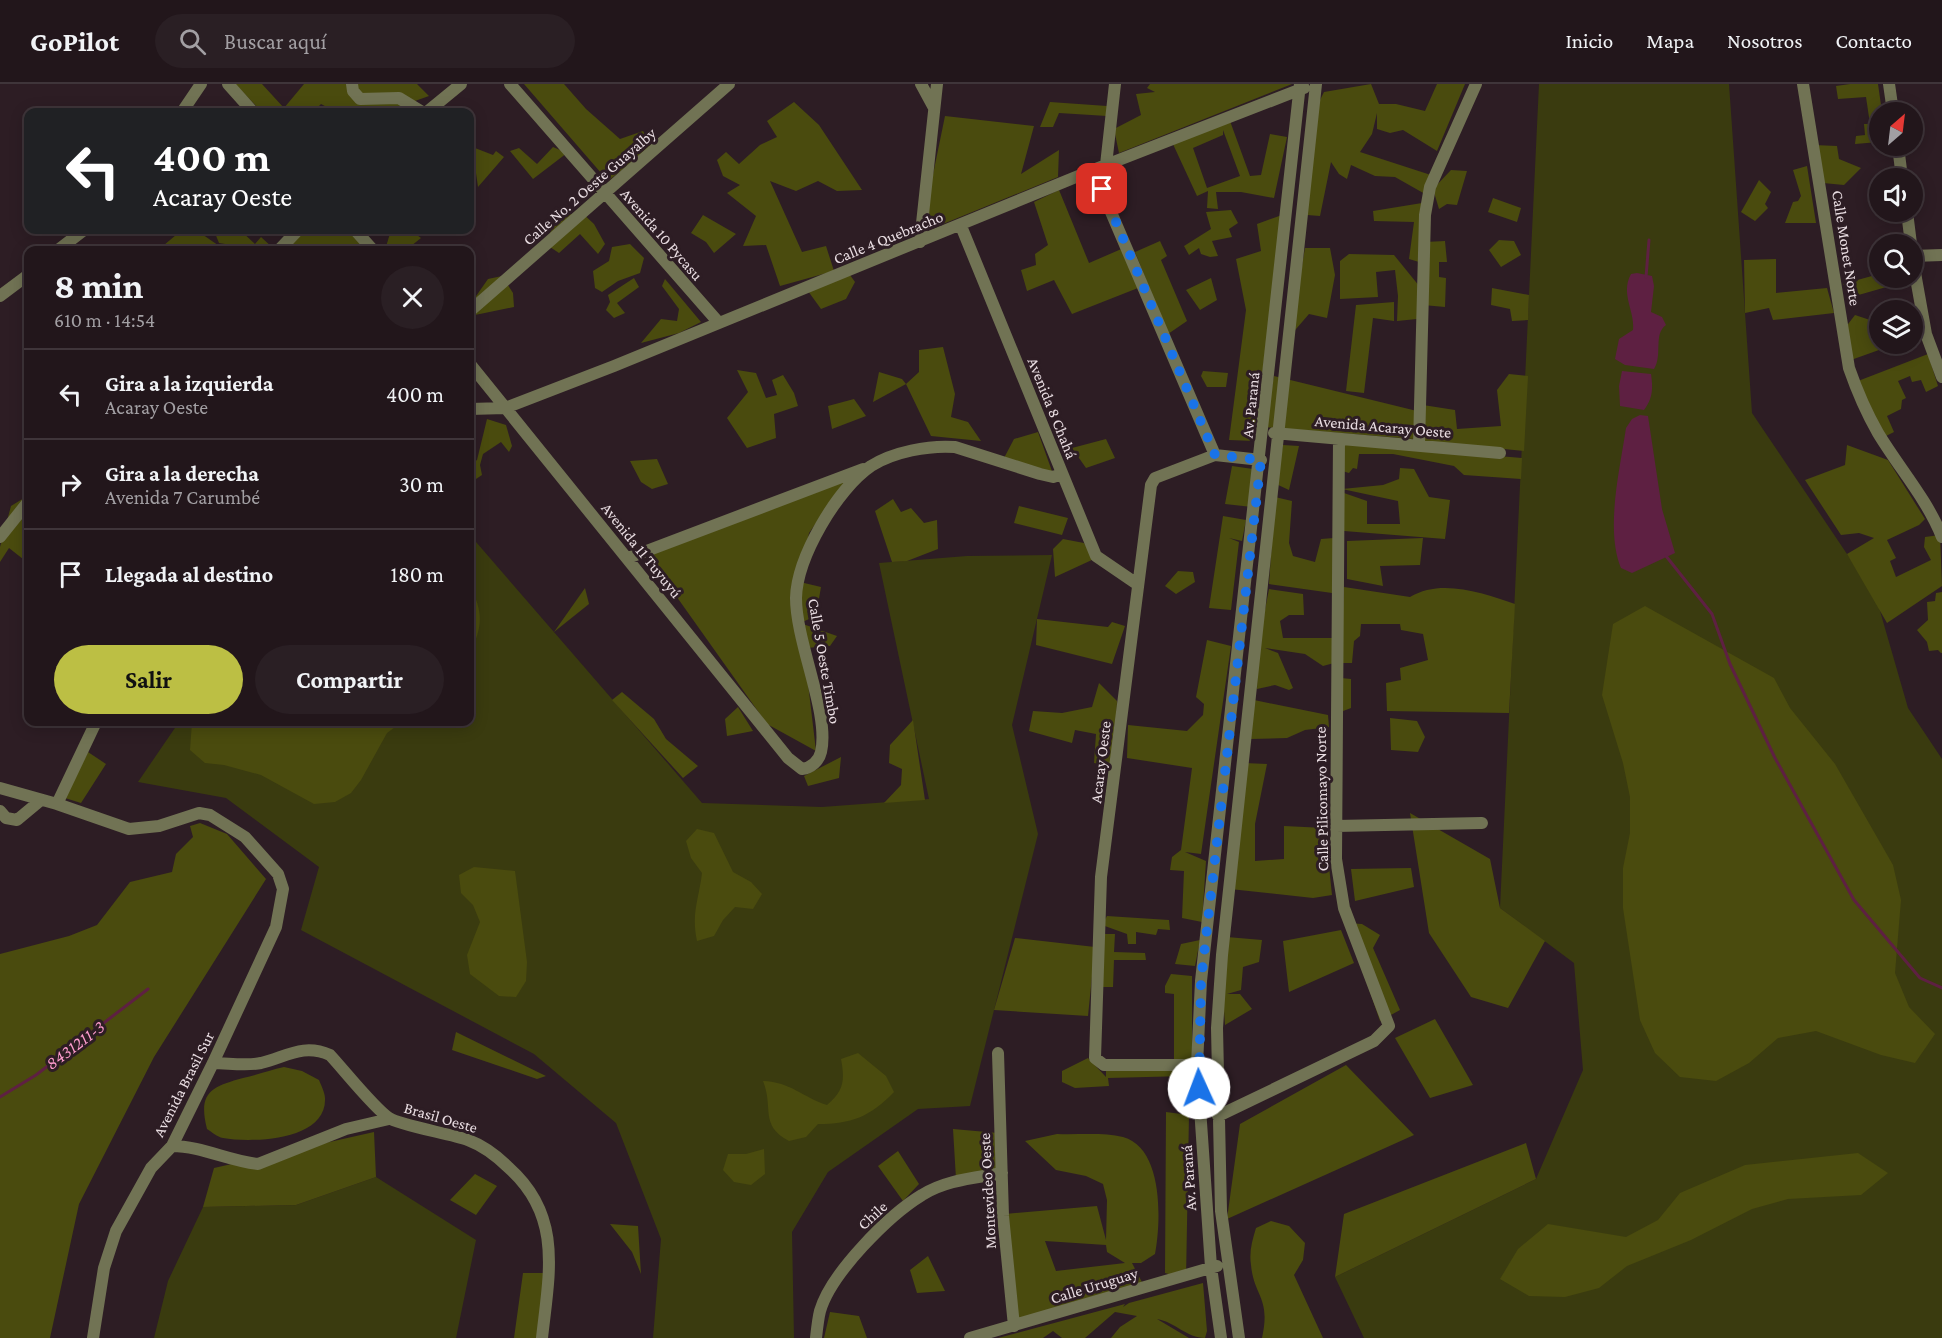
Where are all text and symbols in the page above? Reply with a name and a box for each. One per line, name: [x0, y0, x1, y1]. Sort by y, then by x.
search box: [155, 14, 575, 68]
icon: search: [176, 25, 209, 58]
text: GoPilot: [30, 26, 119, 57]
text: Buscar aquí: [224, 29, 327, 54]
text: Inicio: [1565, 29, 1613, 53]
text: Mapa: [1646, 29, 1694, 53]
text: Nosotros: [1727, 29, 1803, 53]
text: Contacto: [1836, 29, 1912, 53]
north arrow: [1869, 102, 1923, 156]
map controls: [1869, 102, 1923, 354]
street label: Calle No. 2 Oeste Guayalby: [520, 124, 660, 249]
icon: left: [54, 132, 132, 210]
text: 400 m: [153, 133, 270, 180]
pin: [1076, 163, 1127, 214]
button: sound: [1869, 168, 1923, 222]
icon: arrive: [1085, 172, 1118, 205]
text: Acaray Oeste: [153, 182, 292, 212]
street label: Avenida 10 Pycasu: [616, 185, 706, 285]
street label: Calle Monet Norte: [1829, 189, 1864, 307]
street label: Calle 4 Quebracho: [831, 208, 945, 267]
button: search: [1869, 234, 1923, 288]
text: 8 min: [54, 266, 143, 306]
button: close: [381, 266, 444, 329]
button: layers: [1869, 300, 1923, 354]
text: 610 m · 14:54: [54, 309, 155, 331]
street label: Avenida 8 Chahá: [1024, 355, 1081, 462]
text: Gira a la izquierda: [105, 371, 274, 396]
street label: Av. Paraná: [1239, 371, 1262, 439]
icon: left: [54, 378, 87, 411]
text: 400 m: [386, 382, 444, 407]
text: Acaray Oeste: [105, 396, 208, 418]
street label: Avenida Acaray Oeste: [1314, 412, 1452, 442]
text: Gira a la derecha: [105, 461, 259, 486]
icon: right: [54, 468, 87, 501]
text: 30 m: [399, 472, 444, 497]
text: Avenida 7 Carumbé: [105, 486, 260, 508]
street label: Avenida 11 Tuyuyú: [597, 499, 685, 602]
icon: arrive: [54, 558, 87, 591]
text: Llegada al destino: [105, 562, 273, 587]
text: 180 m: [391, 562, 444, 587]
street label: Calle 5 Oeste Timbo: [805, 597, 844, 725]
button: Salir: [54, 645, 243, 714]
button: Compartir: [255, 645, 444, 714]
street label: Acaray Oeste: [1087, 720, 1115, 804]
street label: Calle Pilicomayo Norte: [1312, 726, 1332, 872]
water label: 8431211-3: [42, 1016, 108, 1074]
street label: Avenida Brasil Sur: [150, 1029, 217, 1140]
position arrow: [1167, 1056, 1231, 1120]
street label: Brasil Oeste: [402, 1099, 479, 1136]
street label: Montevideo Oeste: [976, 1132, 999, 1249]
street label: Av. Paraná: [1178, 1144, 1199, 1212]
street label: Chile: [854, 1198, 890, 1233]
street label: Calle Uruguay: [1048, 1264, 1141, 1308]

